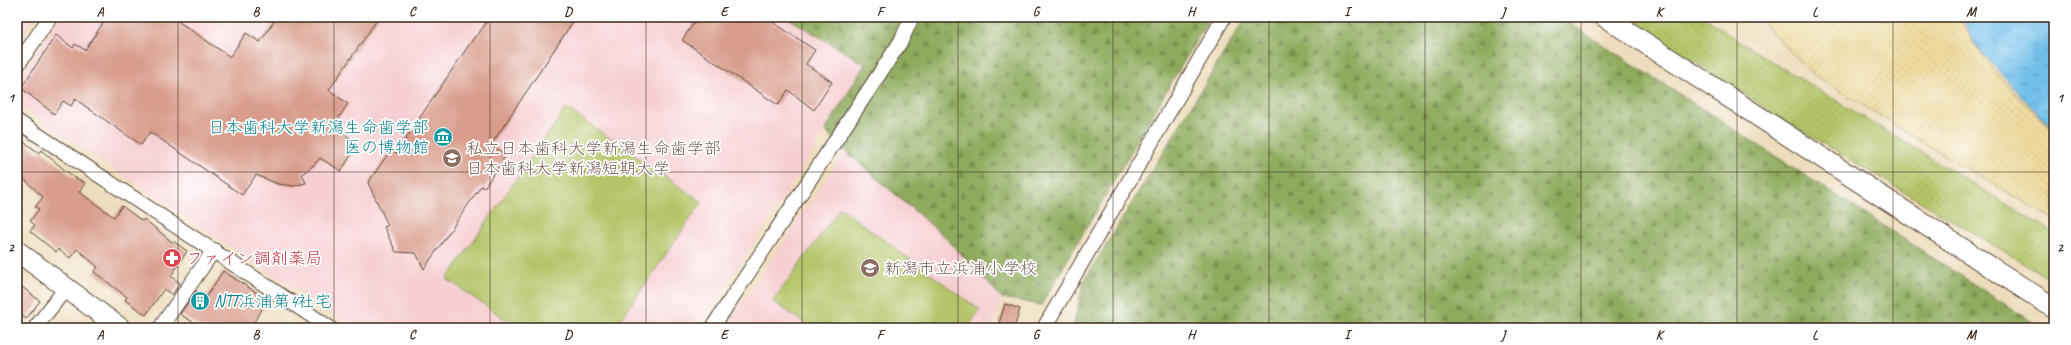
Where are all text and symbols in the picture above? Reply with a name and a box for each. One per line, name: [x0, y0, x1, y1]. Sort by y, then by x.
text: A: [97, 4, 105, 20]
text: B: [253, 4, 261, 20]
text: C: [409, 4, 417, 20]
text: D: [564, 4, 573, 20]
text: E: [721, 4, 730, 20]
text: F: [877, 4, 886, 20]
text: G: [1033, 4, 1041, 20]
text: H: [1187, 4, 1197, 20]
text: I: [1344, 4, 1353, 20]
text: J: [1500, 4, 1507, 20]
text: K: [1656, 4, 1666, 20]
text: L: [1812, 4, 1819, 20]
text: M: [1966, 4, 1977, 20]
text: 1: [8, 90, 16, 106]
text: 1: [2057, 90, 2065, 106]
place label: 日本歯科大学新潟生命歯学部 医の博物館: [208, 117, 429, 158]
museum icon: 日本歯科大学新潟生命歯学部 医の博物館: [432, 126, 454, 148]
place label: 私立日本歯科大学新潟生命歯学部 日本歯科大学新潟短期大学: [466, 138, 721, 179]
school or university icon: 私立日本歯科大学新潟生命歯学部 日本歯科大学新潟短期大学: [441, 147, 463, 169]
text: 2: [8, 240, 15, 256]
text: 2: [2057, 240, 2064, 256]
pharmacy icon: ファイン調剤薬局: [161, 247, 183, 269]
place label: ファイン調剤薬局: [186, 248, 322, 269]
school or university icon: 新潟市立浜浦小学校: [859, 257, 881, 279]
place label: 新潟市立浜浦小学校: [884, 258, 1037, 279]
building icon: NTT浜浦第4社宅: [189, 290, 211, 312]
place label: NTT浜浦第4社宅: [214, 291, 331, 312]
text: A: [97, 327, 105, 343]
text: B: [253, 327, 261, 343]
text: C: [409, 327, 417, 343]
text: D: [564, 327, 573, 343]
text: E: [721, 327, 730, 343]
text: F: [877, 327, 886, 343]
text: G: [1033, 327, 1041, 343]
text: H: [1187, 327, 1197, 343]
text: I: [1344, 327, 1353, 343]
text: J: [1500, 327, 1507, 343]
text: K: [1656, 327, 1666, 343]
text: L: [1812, 327, 1819, 343]
text: M: [1966, 327, 1977, 343]

